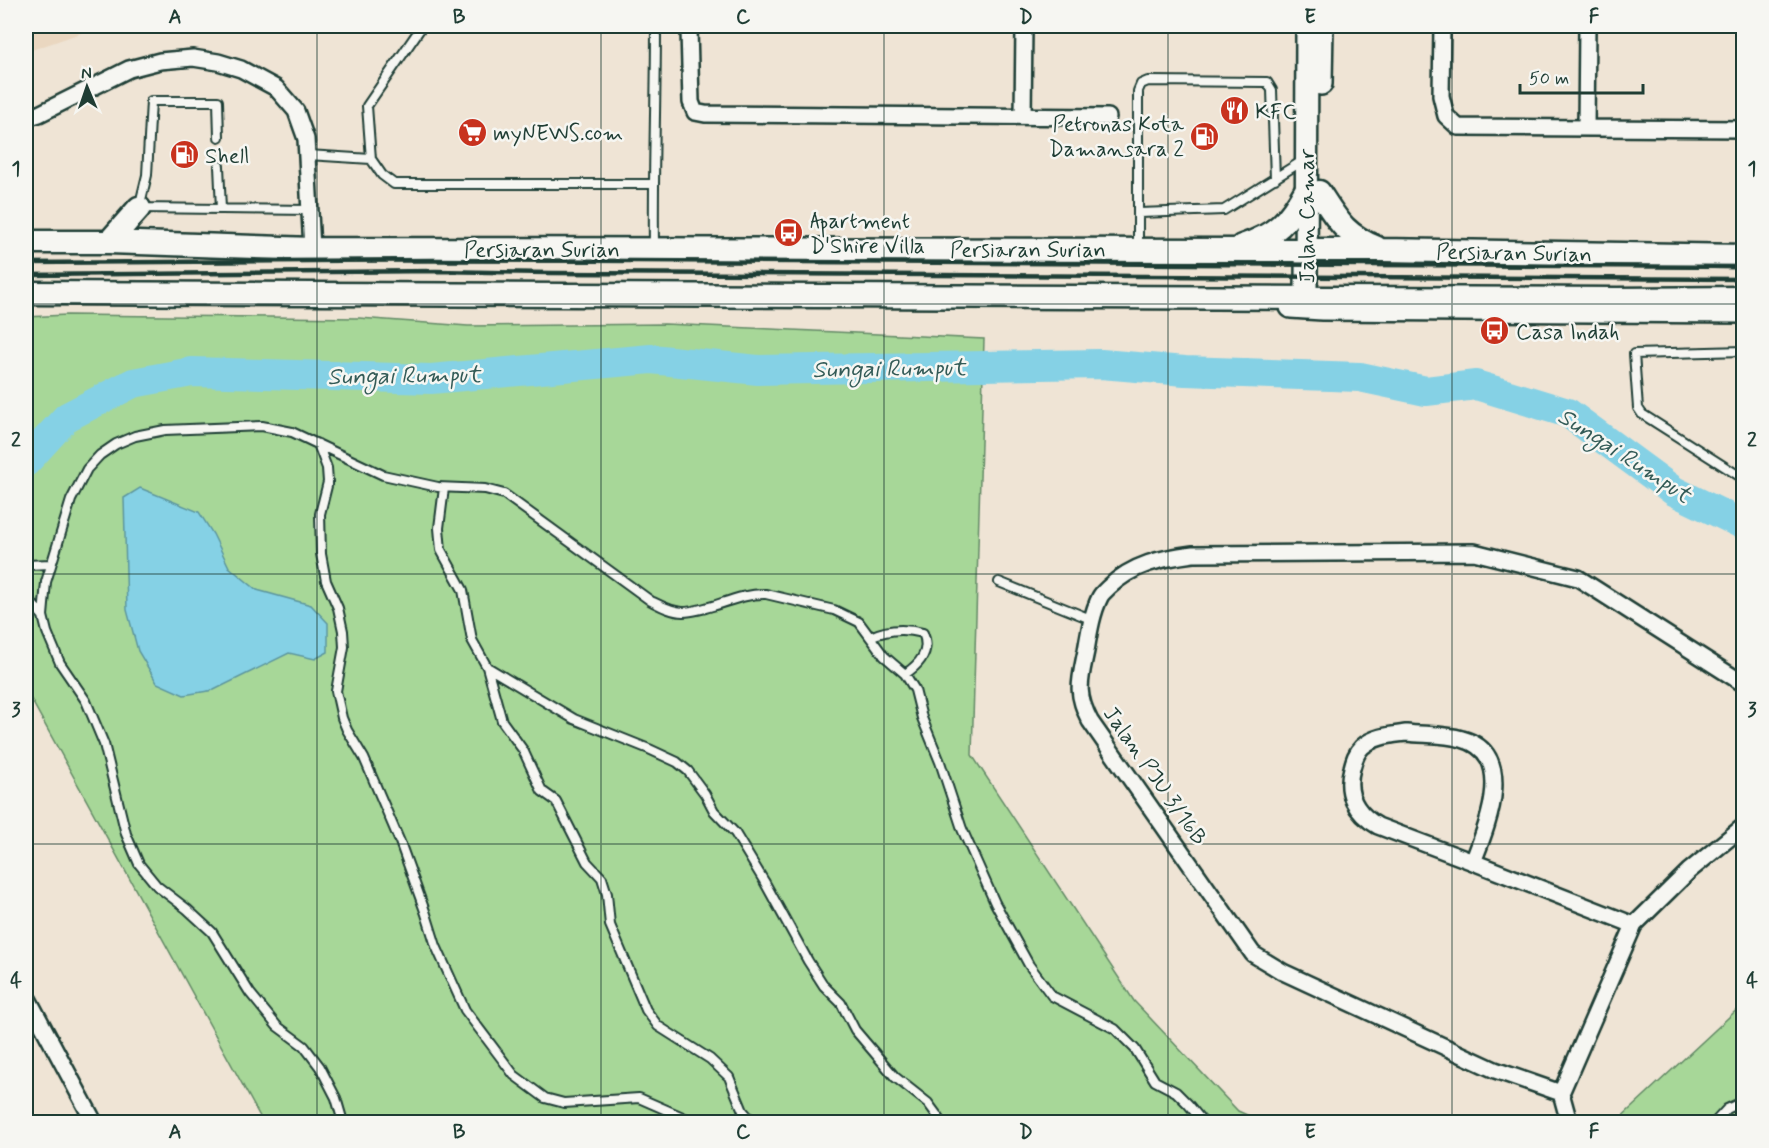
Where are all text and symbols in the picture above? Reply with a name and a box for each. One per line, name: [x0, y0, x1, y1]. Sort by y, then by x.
text: A: [168, 4, 182, 31]
text: B: [453, 4, 466, 31]
text: C: [736, 4, 751, 31]
text: D: [1019, 4, 1033, 31]
text: E: [1304, 4, 1316, 31]
text: F: [1589, 4, 1600, 31]
north arrow: [57, 57, 117, 117]
scale bar: [1520, 57, 1643, 95]
text: N: [81, 63, 92, 84]
text: 50 m: [1529, 67, 1569, 91]
restaurant icon: KFC: [1218, 95, 1250, 127]
place label: KFC: [1255, 99, 1297, 127]
place label: Petronas Kota Damansara 2: [1049, 111, 1185, 164]
supermarket icon: myNEWS.com: [456, 116, 488, 148]
place label: myNEWS.com: [493, 120, 623, 148]
fuel station icon: Petronas Kota Damansara 2: [1189, 120, 1221, 152]
fuel station icon: Shell: [168, 139, 200, 171]
place label: Shell: [205, 143, 249, 171]
street label: Jalan Camar: [1294, 148, 1322, 283]
text: 1: [12, 156, 20, 183]
text: 1: [1748, 156, 1756, 183]
place label: Apartment D'Shire Villa: [810, 208, 925, 261]
bus stop icon: Apartment D'Shire Villa: [773, 217, 805, 249]
street label: Persiaran Surian: [464, 237, 620, 265]
street label: Persiaran Surian: [950, 237, 1106, 265]
street label: Persiaran Surian: [1436, 239, 1592, 269]
bus stop icon: Casa Indah: [1479, 315, 1511, 347]
place label: Casa Indah: [1516, 319, 1620, 347]
water label: Sungai Rumput: [812, 353, 968, 388]
water label: Sungai Rumput: [327, 360, 483, 395]
water label: Sungai Rumput: [1550, 402, 1698, 514]
text: 2: [11, 427, 21, 454]
text: 2: [1747, 427, 1757, 454]
text: 3: [11, 697, 21, 724]
text: 3: [1747, 697, 1757, 724]
street label: Jalan PJU 3/16B: [1096, 701, 1213, 851]
text: 4: [10, 968, 22, 995]
text: 4: [1746, 968, 1758, 995]
text: A: [168, 1119, 182, 1146]
text: B: [453, 1119, 466, 1146]
text: C: [736, 1119, 751, 1146]
text: D: [1019, 1119, 1033, 1146]
text: E: [1304, 1119, 1316, 1146]
text: F: [1589, 1119, 1600, 1146]

